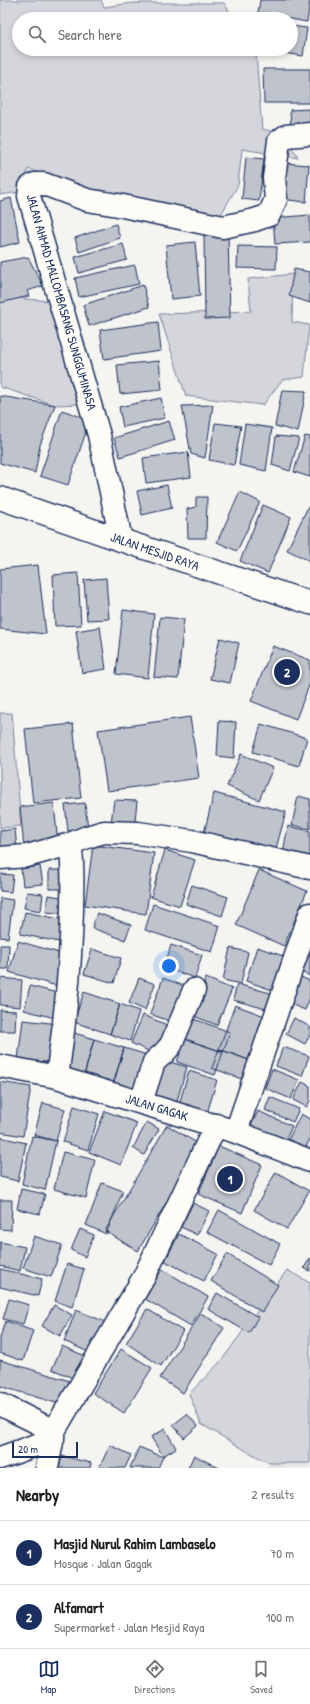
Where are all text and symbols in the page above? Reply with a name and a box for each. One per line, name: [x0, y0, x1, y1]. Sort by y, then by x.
search box: [12, 12, 298, 56]
icon: search: [26, 23, 48, 45]
text: Search here: [58, 24, 122, 45]
street label: JALAN AHMAD MALLOMBASANG SUNGGUMINASA: [22, 192, 102, 413]
street label: JALAN MESJID RAYA: [108, 527, 203, 575]
pin: 2: [274, 657, 300, 687]
your location: [159, 956, 179, 976]
street label: JALAN GAGAK: [124, 1089, 191, 1125]
pin: 1: [217, 1164, 243, 1194]
scale bar: [12, 1440, 78, 1459]
text: 20 m: [18, 1442, 38, 1456]
text: Nearby: [16, 1483, 59, 1506]
text: 2 results: [252, 1485, 294, 1503]
text: Masjid Nurul Rahim Lambaselo: [54, 1533, 215, 1554]
text: 1: [27, 1544, 31, 1562]
text: 70 m: [270, 1544, 294, 1562]
text: Mosque · Jalan Gagak: [54, 1554, 152, 1572]
text: Alfamart: [54, 1597, 104, 1618]
text: 2: [26, 1608, 32, 1626]
text: 100 m: [266, 1608, 294, 1626]
text: Supermarket · Jalan Mesjid Raya: [54, 1618, 204, 1636]
tab: Map: [38, 1658, 60, 1696]
tab: Directions: [135, 1658, 175, 1696]
tab: Saved: [250, 1658, 272, 1696]

